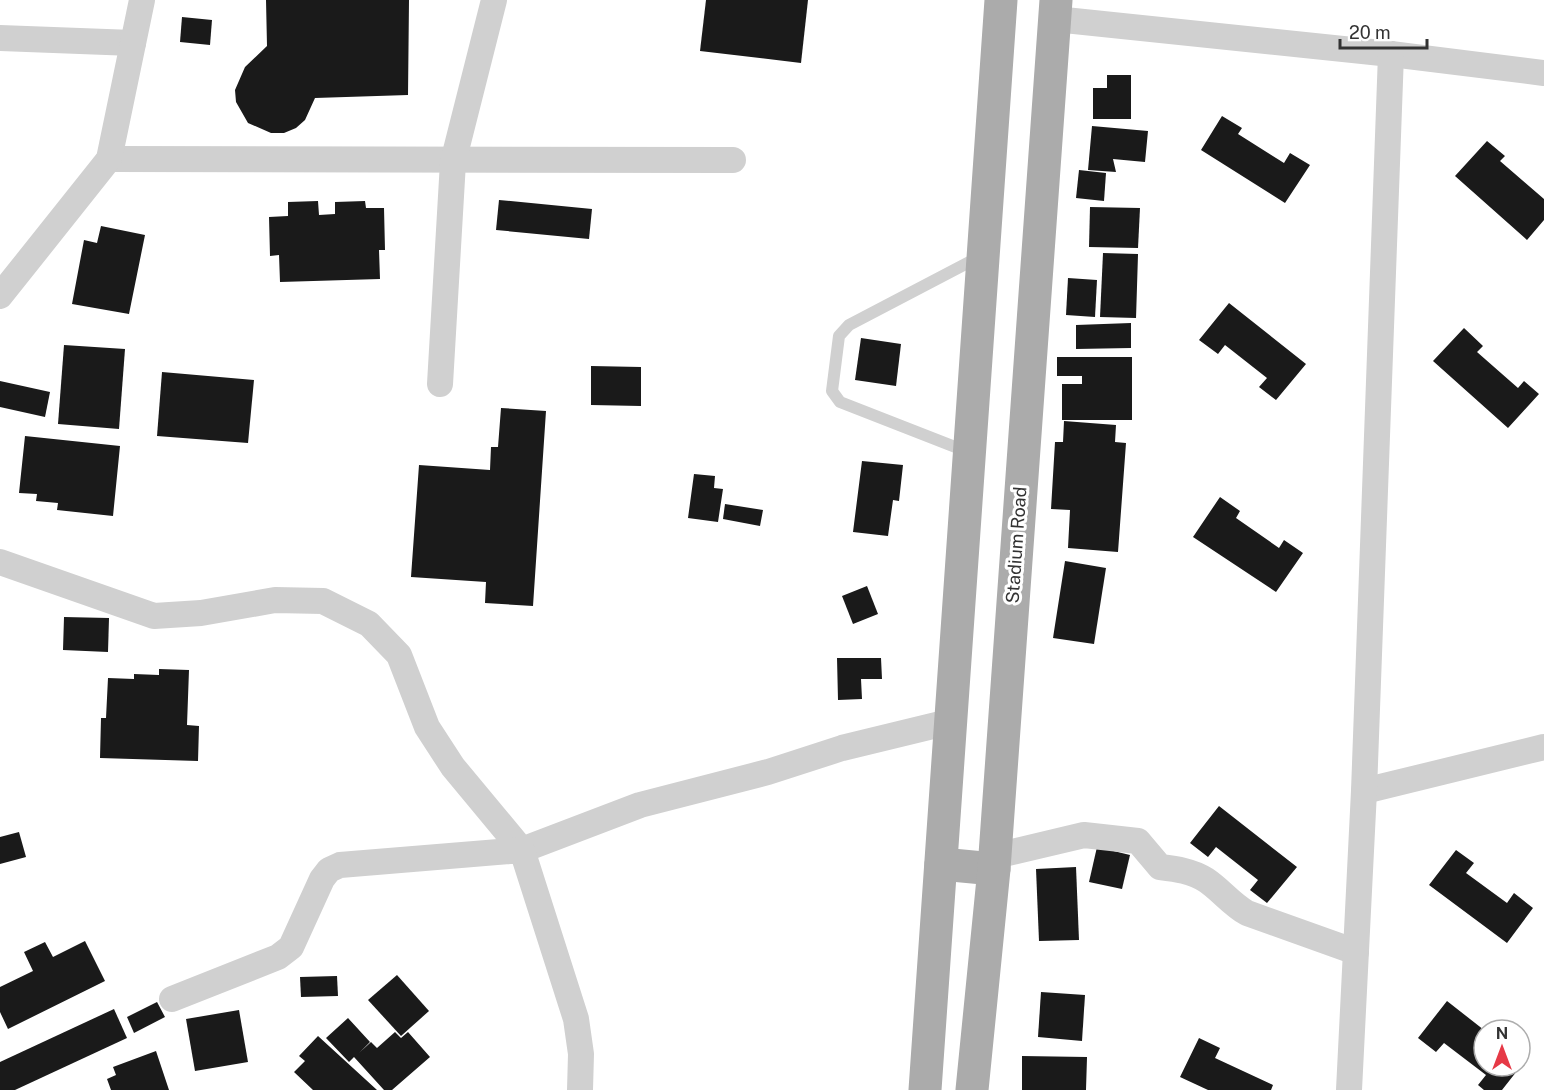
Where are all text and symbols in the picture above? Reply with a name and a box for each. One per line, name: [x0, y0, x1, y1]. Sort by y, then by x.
scale bar: [1340, 12, 1427, 50]
text: 20 m: [1349, 22, 1391, 43]
street label: Stadium Road: [1001, 486, 1031, 604]
north arrow: [1472, 1018, 1532, 1078]
text: N: [1496, 1024, 1508, 1043]

